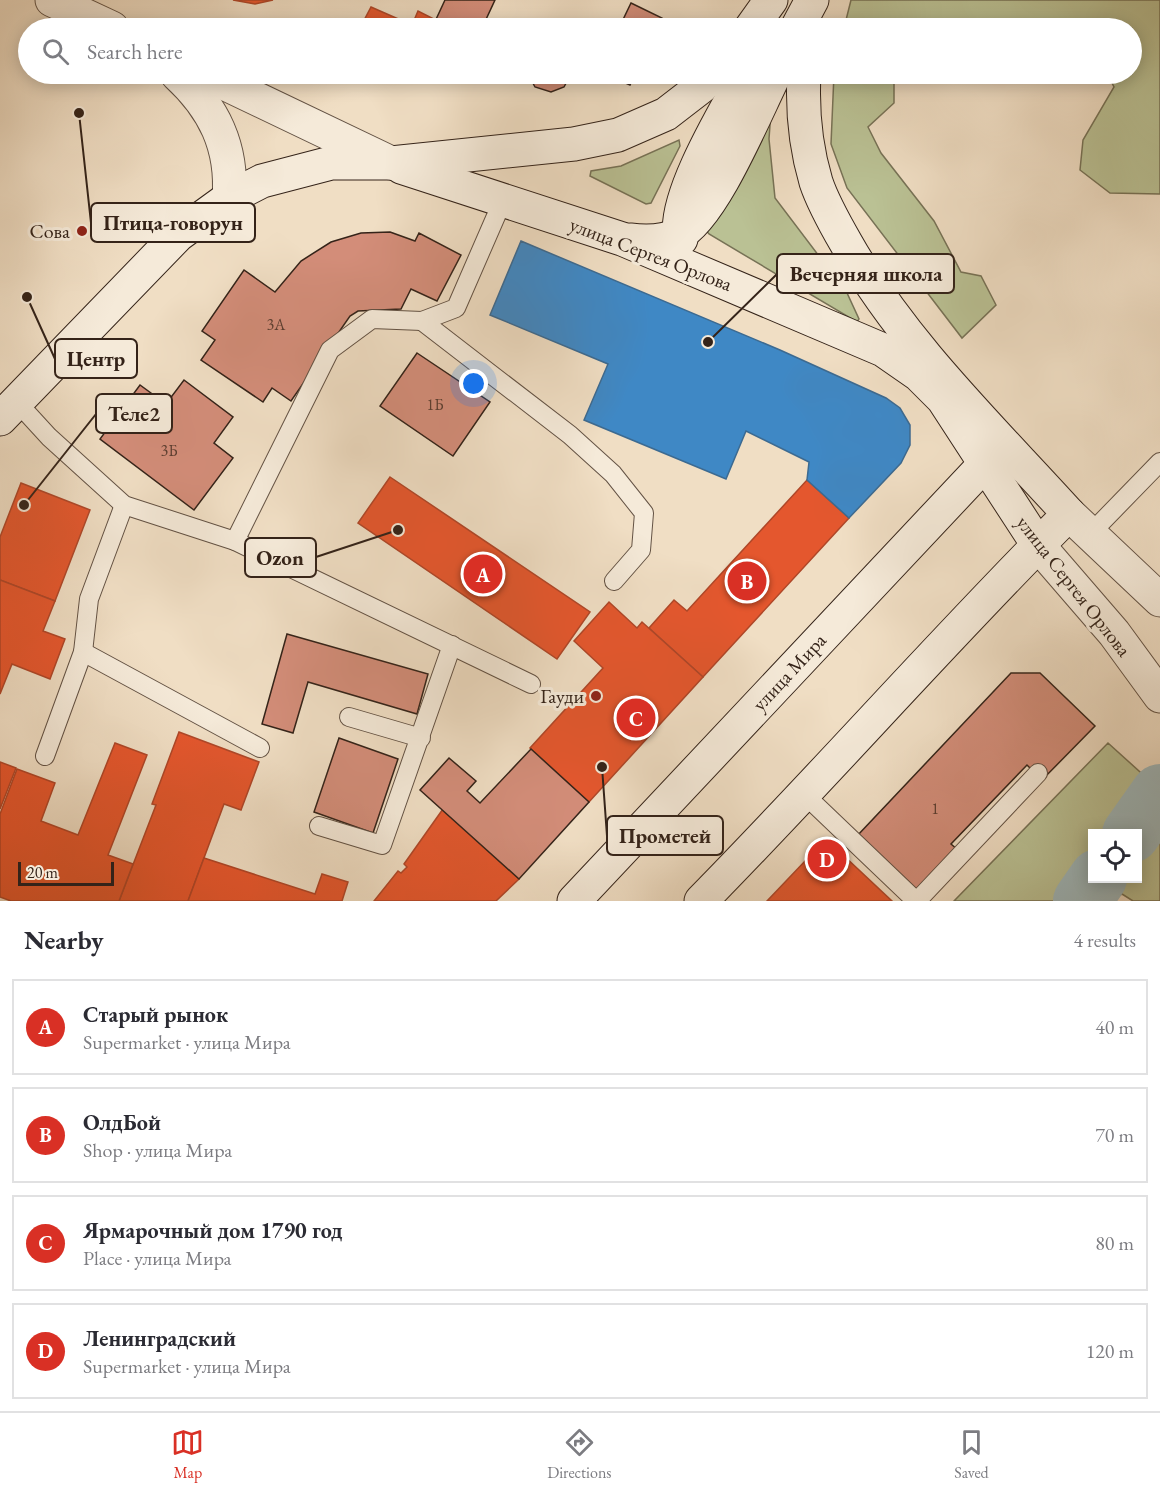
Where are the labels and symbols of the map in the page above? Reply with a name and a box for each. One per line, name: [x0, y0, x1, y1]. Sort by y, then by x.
callout: Птица-говорун: [91, 203, 255, 242]
text: Птица-говорун: [103, 209, 243, 236]
street label: улица Сергея Орлова: [566, 211, 736, 297]
place label: Сова: [29, 218, 70, 244]
marker: Сова: [75, 224, 89, 238]
callout: Вечерняя школа: [777, 254, 954, 293]
text: Вечерняя школа: [790, 260, 943, 287]
house number: 3А: [267, 314, 286, 335]
callout: Центр: [55, 339, 137, 378]
text: Центр: [67, 345, 126, 372]
your location: [459, 369, 488, 398]
callout: Теле2: [96, 394, 172, 433]
house number: 1Б: [426, 394, 444, 415]
text: Теле2: [108, 400, 160, 427]
house number: 3Б: [160, 440, 178, 461]
street label: улица Сергея Орлова: [1011, 510, 1137, 662]
callout: Ozon: [245, 538, 316, 577]
text: Ozon: [256, 544, 304, 571]
pin: A: [464, 552, 502, 596]
pin: B: [728, 558, 766, 604]
street label: улица Мира: [746, 628, 832, 716]
place label: Гауди: [540, 683, 584, 709]
marker: Гауди: [589, 689, 603, 703]
pin: C: [616, 696, 656, 740]
house number: 1: [931, 798, 939, 819]
callout: Прометей: [607, 816, 723, 855]
text: Прометей: [619, 822, 711, 849]
pin: D: [808, 836, 846, 882]
scale bar: [18, 859, 114, 886]

